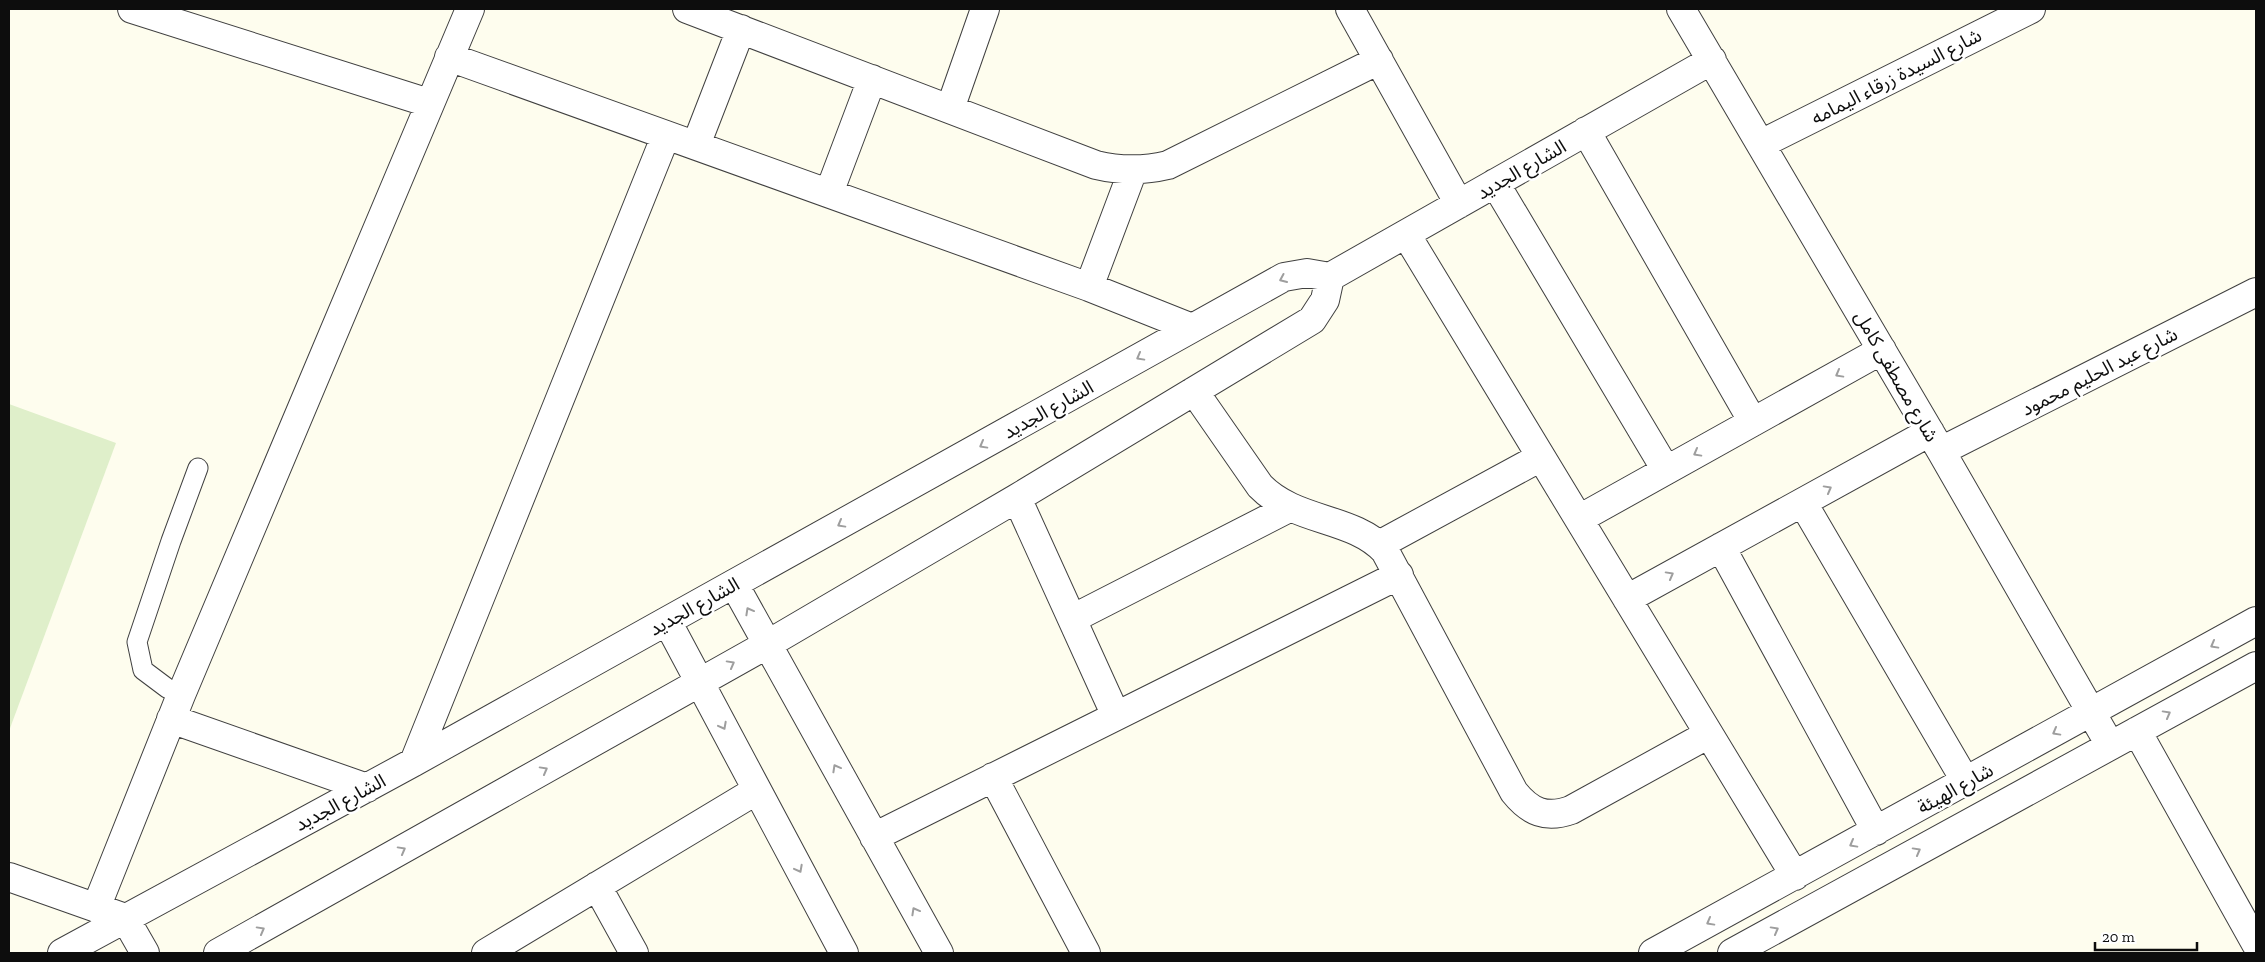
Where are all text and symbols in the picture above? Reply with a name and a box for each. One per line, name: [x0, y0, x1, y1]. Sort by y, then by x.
street label: شارع السيدة زرقاء اليمامه: [1807, 24, 1986, 131]
street label: الشارع الجديد: [1472, 135, 1571, 206]
one-way arrow: [1279, 273, 1288, 283]
street label: شارع مصطفى كامل: [1848, 307, 1943, 447]
street label: شارع عبد الحليم محمود: [2017, 322, 2183, 423]
one-way arrow: [1137, 351, 1146, 361]
one-way arrow: [1836, 367, 1845, 377]
street label: الشارع الجديد: [999, 375, 1098, 445]
one-way arrow: [980, 439, 989, 449]
one-way arrow: [1694, 447, 1703, 457]
one-way arrow: [1822, 485, 1831, 495]
one-way arrow: [838, 518, 847, 528]
street label: الشارع الجديد: [645, 572, 744, 642]
one-way arrow: [1665, 572, 1674, 582]
one-way arrow: [746, 607, 756, 616]
one-way arrow: [2210, 638, 2219, 648]
one-way arrow: [726, 661, 735, 671]
one-way arrow: [2162, 710, 2171, 720]
one-way arrow: [717, 721, 727, 730]
one-way arrow: [2053, 726, 2062, 736]
street label: شارع الهيئة: [1913, 758, 1998, 820]
one-way arrow: [833, 765, 843, 774]
one-way arrow: [538, 766, 547, 776]
street label: الشارع الجديد: [291, 769, 391, 838]
one-way arrow: [1849, 838, 1858, 848]
one-way arrow: [397, 846, 406, 856]
one-way arrow: [1912, 848, 1921, 858]
one-way arrow: [793, 864, 803, 873]
one-way arrow: [911, 907, 921, 916]
one-way arrow: [1706, 916, 1715, 926]
scale bar: [2095, 920, 2198, 952]
one-way arrow: [255, 926, 264, 936]
one-way arrow: [1770, 926, 1779, 936]
text: 20 m: [2102, 928, 2135, 946]

